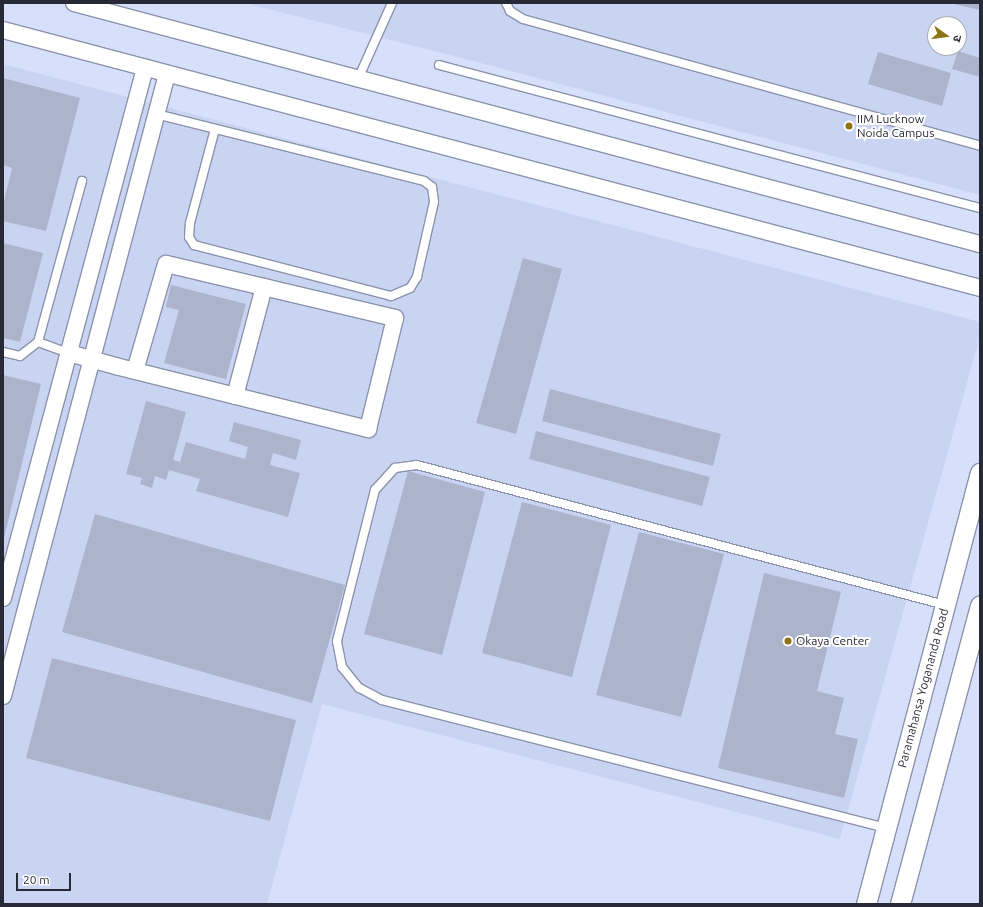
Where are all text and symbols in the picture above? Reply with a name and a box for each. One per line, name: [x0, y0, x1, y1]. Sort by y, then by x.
north arrow: [927, 16, 967, 56]
text: उ: [951, 34, 964, 43]
place label: IIM Lucknow Noida Campus: [857, 112, 934, 140]
marker: IIM Lucknow Noida Campus: [844, 121, 854, 131]
street label: Paramahansa Yogananda Road: [895, 607, 951, 769]
place label: Okaya Center: [796, 634, 869, 648]
marker: Okaya Center: [783, 636, 793, 646]
scale bar: [18, 865, 73, 891]
text: 20 m: [23, 873, 50, 886]

